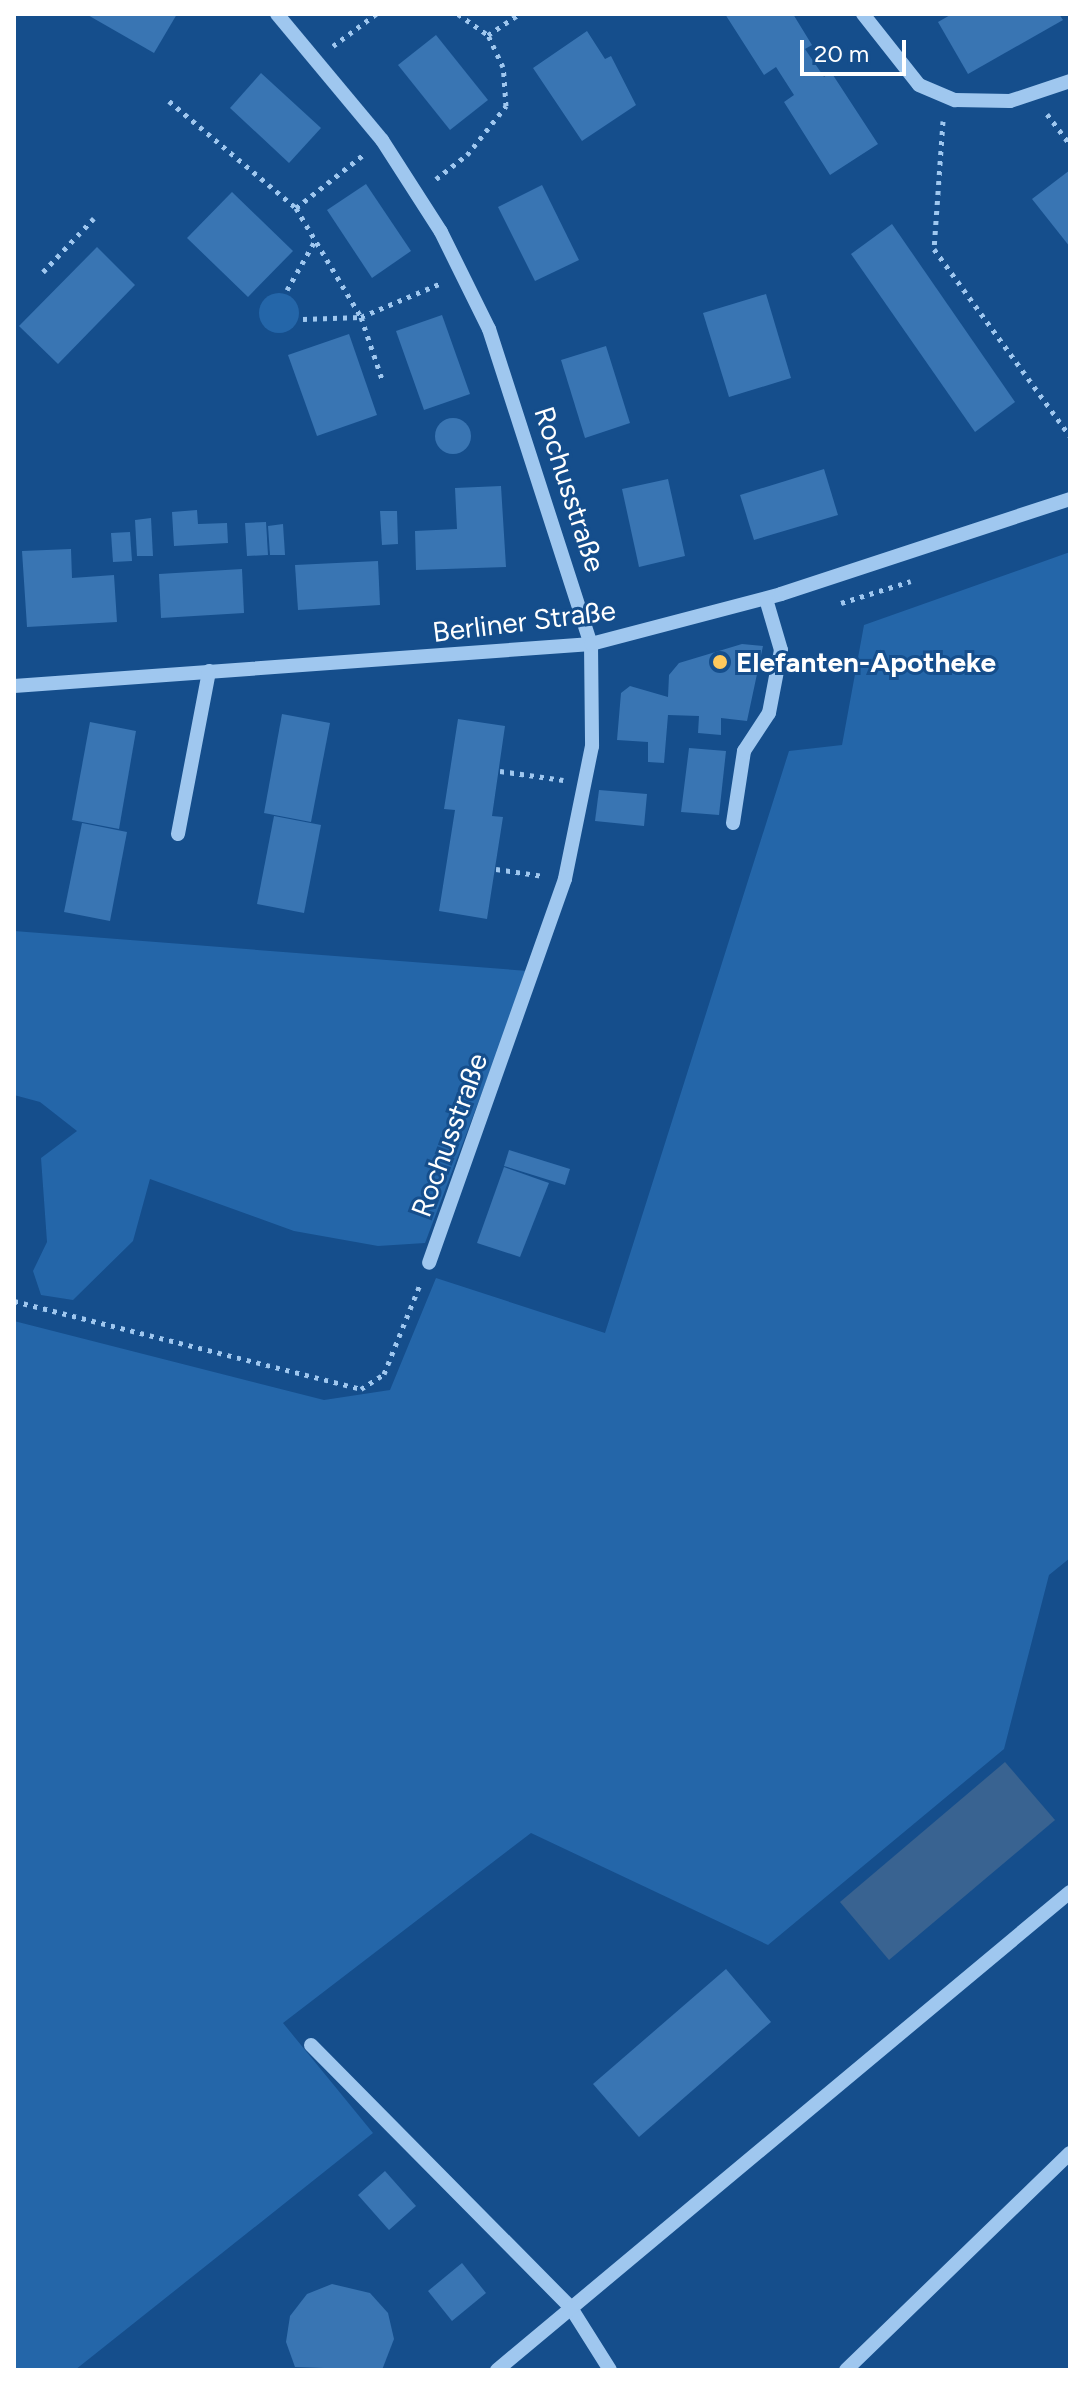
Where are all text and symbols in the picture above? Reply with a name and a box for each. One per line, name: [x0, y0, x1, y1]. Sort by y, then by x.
scale bar: [804, 24, 910, 74]
text: 20 m: [814, 39, 869, 68]
street label: Rochusstraße: [527, 402, 613, 576]
street label: Berliner Straße: [430, 593, 618, 649]
place label: Elefanten-Apotheke: [736, 645, 996, 679]
marker: Elefanten-Apotheke: [711, 653, 729, 671]
street label: Rochusstraße: [404, 1049, 494, 1221]

